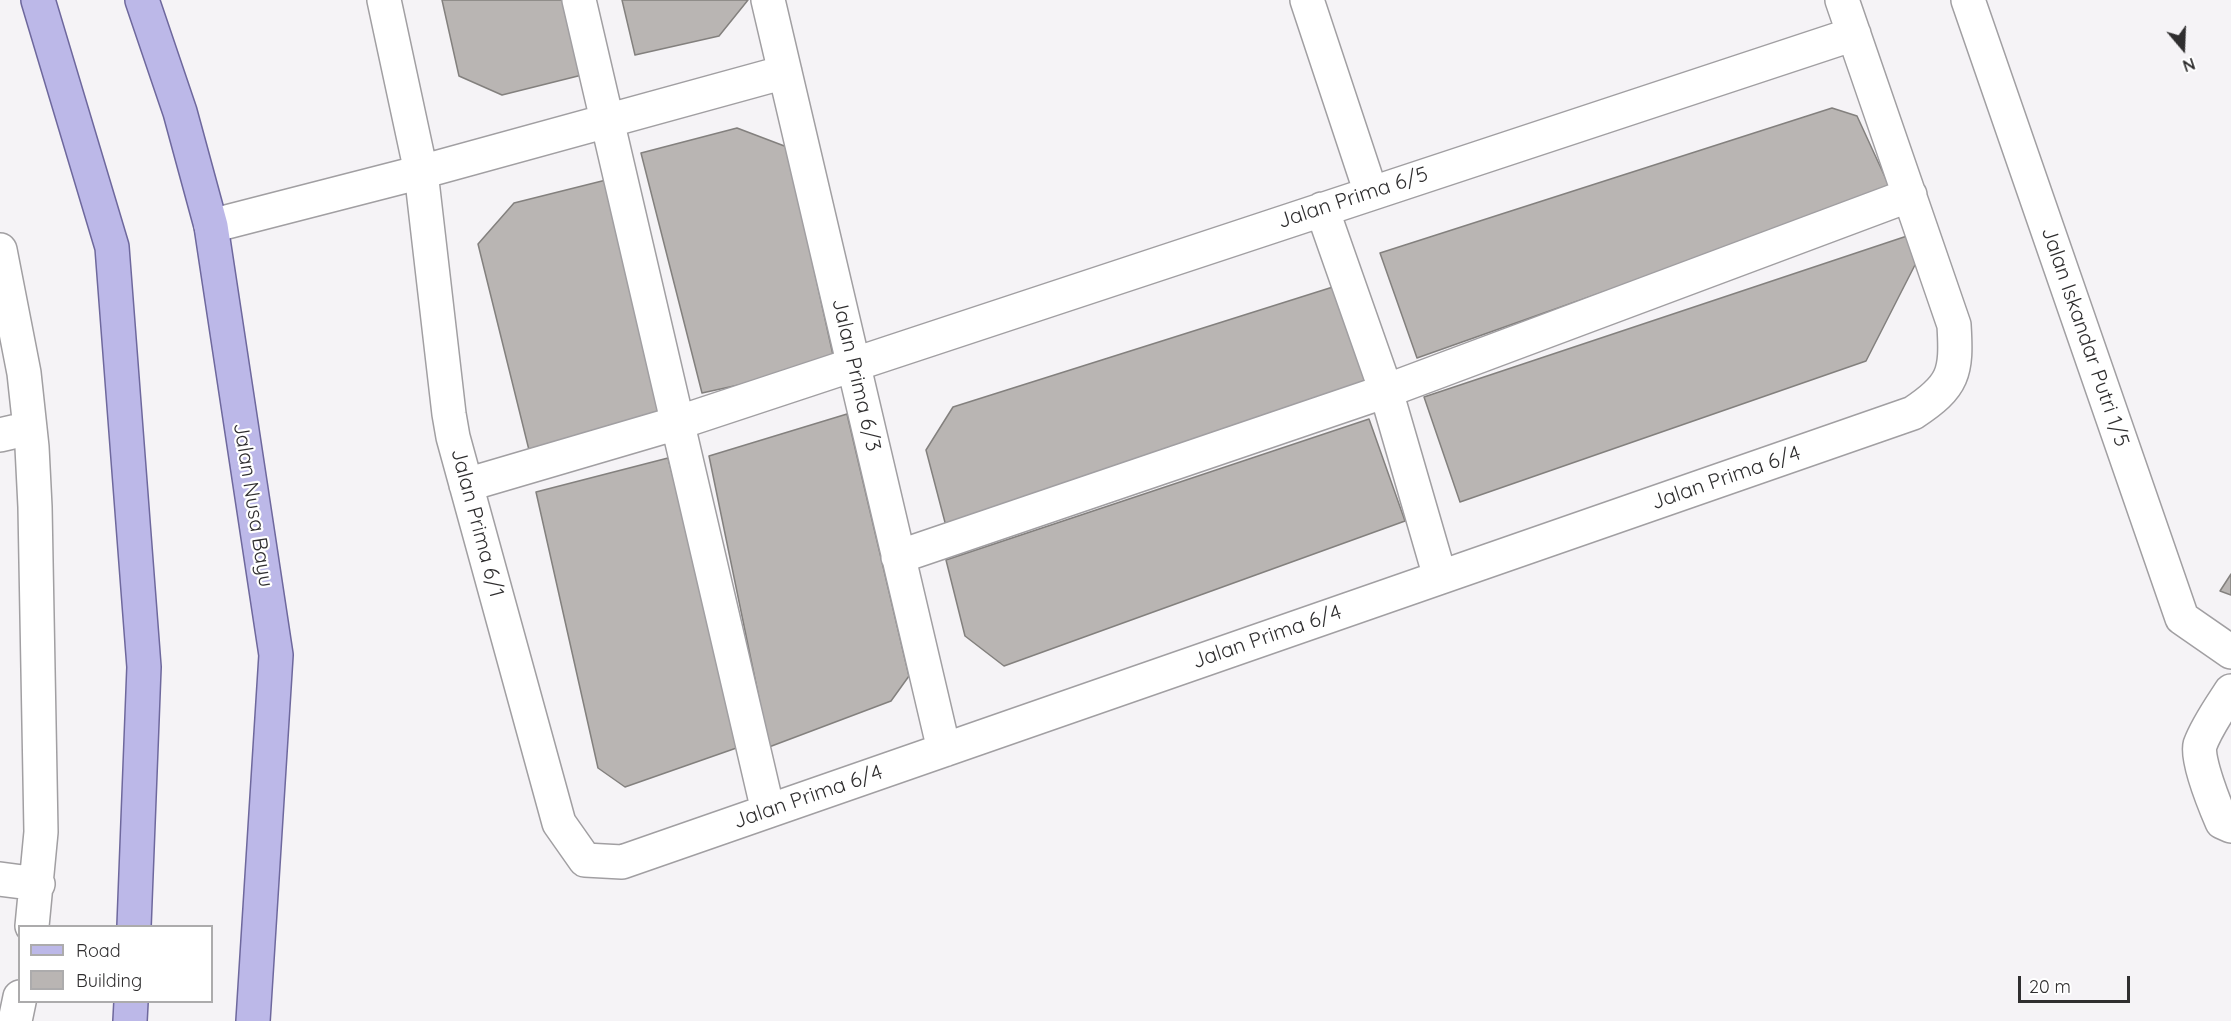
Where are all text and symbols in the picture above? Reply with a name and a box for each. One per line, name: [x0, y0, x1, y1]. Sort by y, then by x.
north arrow: [2153, 18, 2213, 78]
text: N: [2180, 54, 2198, 76]
street label: Jalan Prima 6/5: [1275, 162, 1431, 234]
street label: Jalan Iskandar Putri 1/5: [2036, 224, 2134, 450]
street label: Jalan Prima 6/3: [826, 296, 886, 454]
street label: Jalan Nusa Bayu: [228, 421, 278, 589]
street label: Jalan Prima 6/4: [1648, 441, 1804, 515]
street label: Jalan Prima 6/1: [445, 446, 509, 600]
street label: Jalan Prima 6/4: [1189, 600, 1345, 674]
street label: Jalan Prima 6/4: [730, 760, 886, 834]
legend: [18, 925, 213, 1003]
text: Road: [76, 939, 121, 962]
scale bar: [2021, 964, 2134, 1002]
text: Building: [76, 969, 142, 992]
text: 20 m: [2029, 975, 2071, 998]

